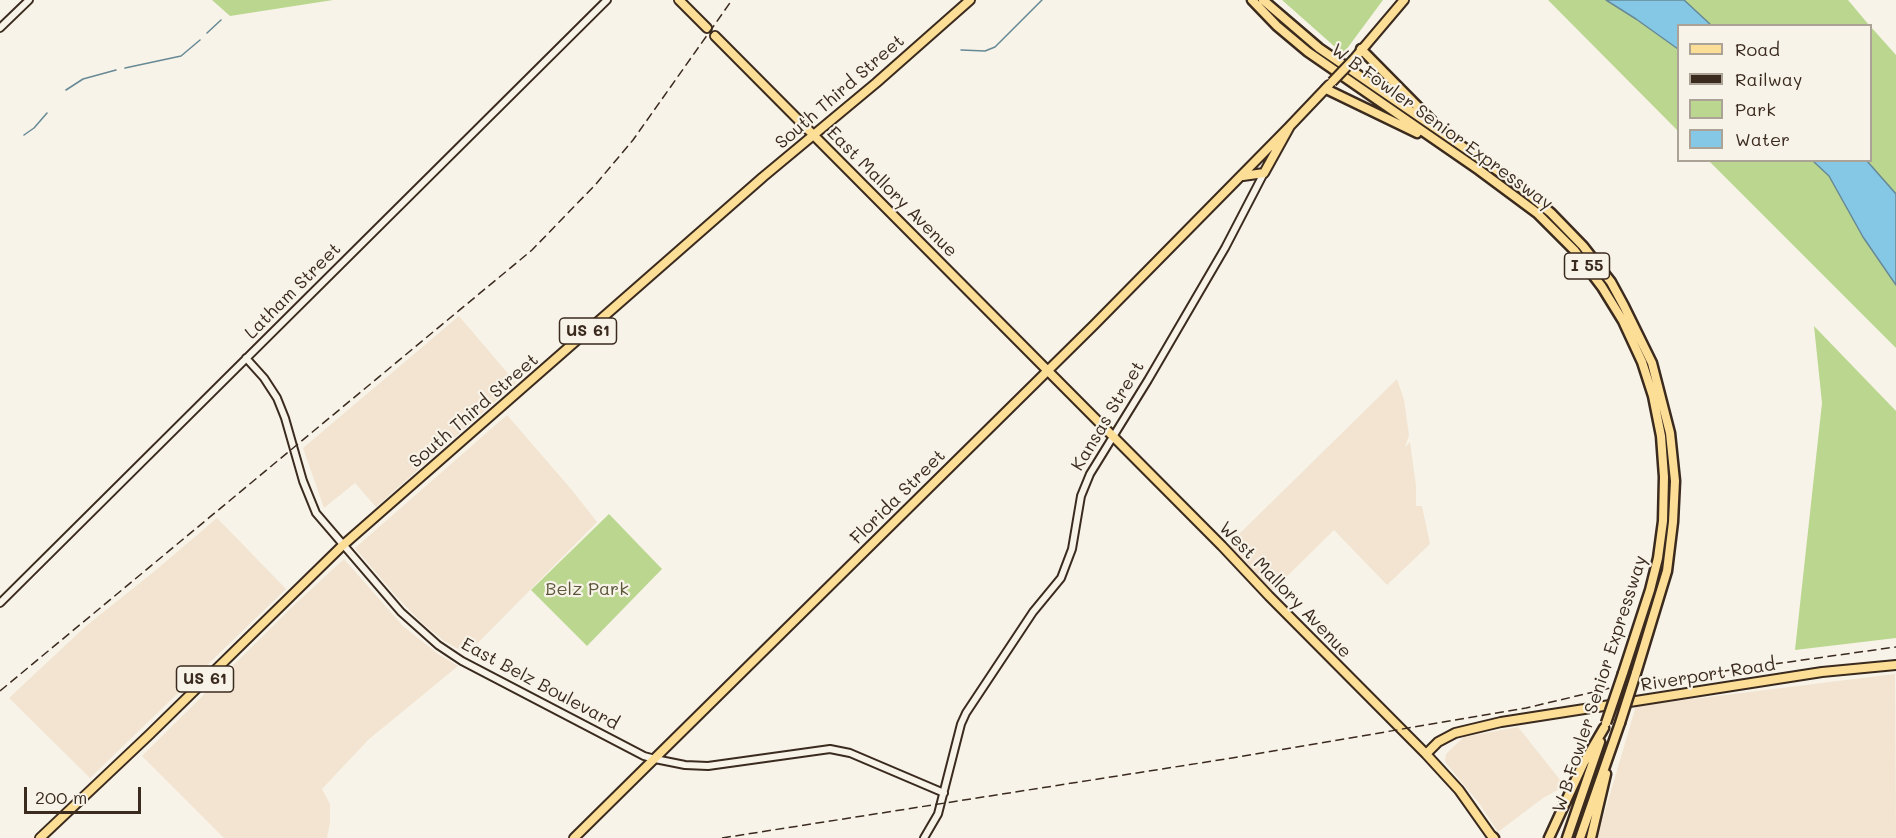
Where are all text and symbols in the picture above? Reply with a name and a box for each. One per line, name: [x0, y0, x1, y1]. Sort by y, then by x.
legend: [1677, 24, 1872, 162]
street label: South Third Street: [771, 30, 909, 154]
text: Road: [1735, 37, 1780, 61]
street label: W B Fowler Senior Expressway: [1327, 39, 1557, 215]
text: Railway: [1735, 67, 1802, 91]
text: Park: [1735, 97, 1776, 121]
street label: East Mallory Avenue: [822, 122, 962, 262]
text: Water: [1735, 127, 1790, 151]
street label: Latham Street: [240, 238, 346, 344]
road number: I 55: [1564, 253, 1610, 279]
road number: US 61: [560, 318, 616, 344]
street label: South Third Street: [405, 349, 543, 473]
street label: Kansas Street: [1067, 357, 1149, 475]
street label: Florida Street: [846, 445, 950, 549]
street label: West Mallory Avenue: [1214, 517, 1356, 663]
street label: W B Fowler Senior Expressway: [1548, 553, 1652, 815]
park label: Belz Park: [545, 578, 629, 600]
street label: East Belz Boulevard: [458, 633, 622, 735]
street label: Riverport Road: [1639, 654, 1777, 696]
road number: US 61: [176, 666, 234, 692]
scale bar: [27, 775, 144, 813]
text: 200 m: [35, 785, 87, 809]

